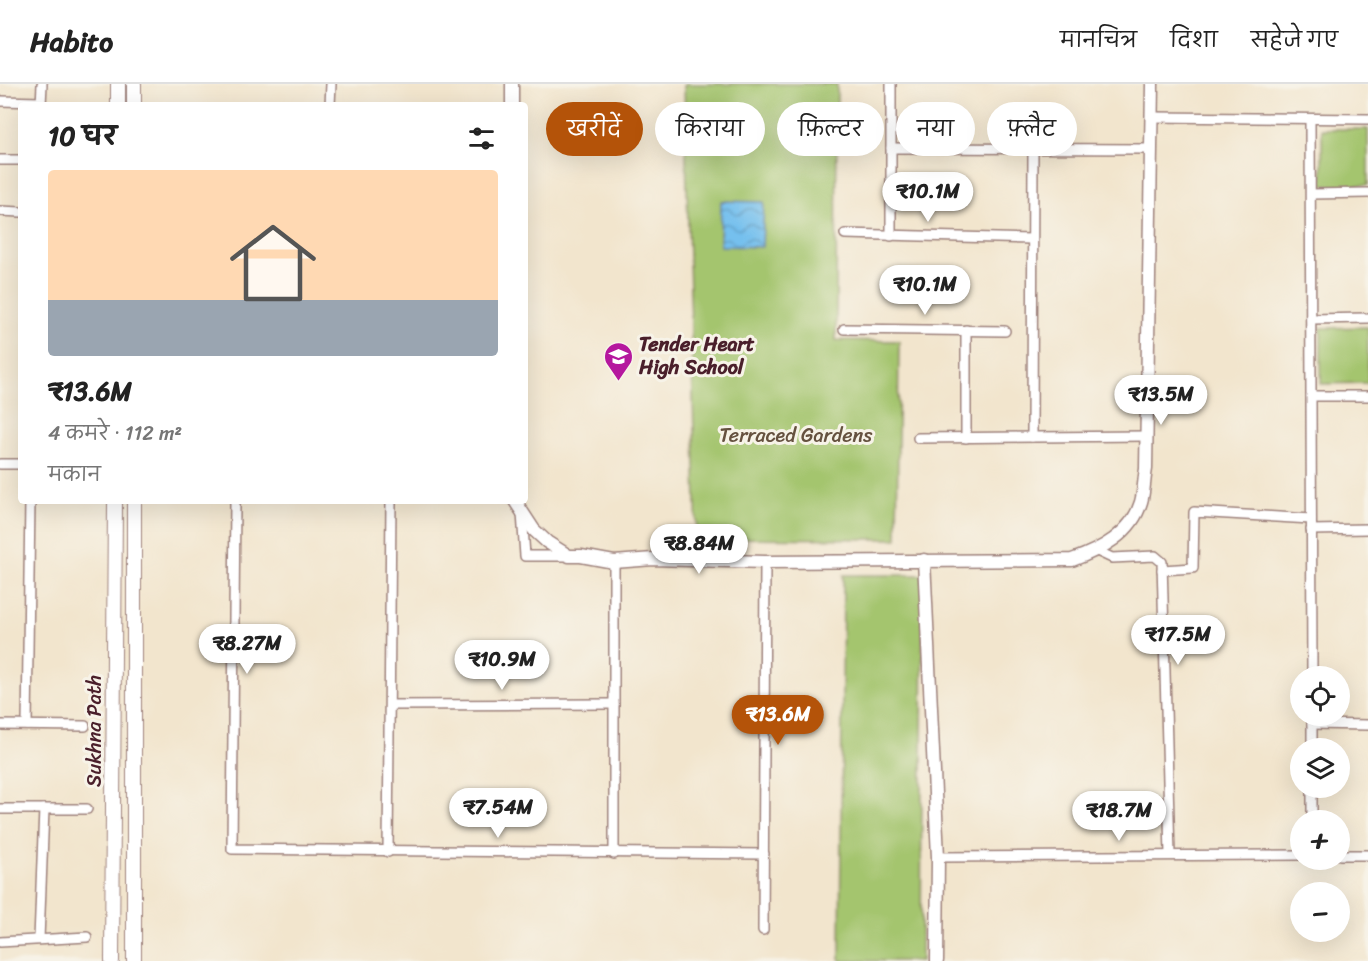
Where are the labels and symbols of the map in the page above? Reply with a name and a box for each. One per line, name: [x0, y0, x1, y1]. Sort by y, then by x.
pin: ₹10.1M: [879, 172, 977, 223]
pin: ₹10.1M: [876, 265, 974, 316]
place label: Tender Heart High School: [638, 327, 755, 385]
school or university icon: Tender Heart High School: [602, 340, 634, 382]
pin: ₹13.5M: [1112, 375, 1210, 426]
park label: Terraced Gardens: [720, 418, 873, 453]
pin: ₹8.84M: [650, 524, 748, 575]
pin: ₹17.5M: [1129, 615, 1227, 666]
pin: ₹8.27M: [198, 624, 296, 675]
pin: ₹10.9M: [453, 640, 551, 691]
street label: Sukhna Path: [77, 675, 112, 787]
pin: ₹13.6M: [729, 695, 827, 746]
pin: ₹7.54M: [449, 788, 547, 839]
pin: ₹18.7M: [1070, 791, 1168, 842]

